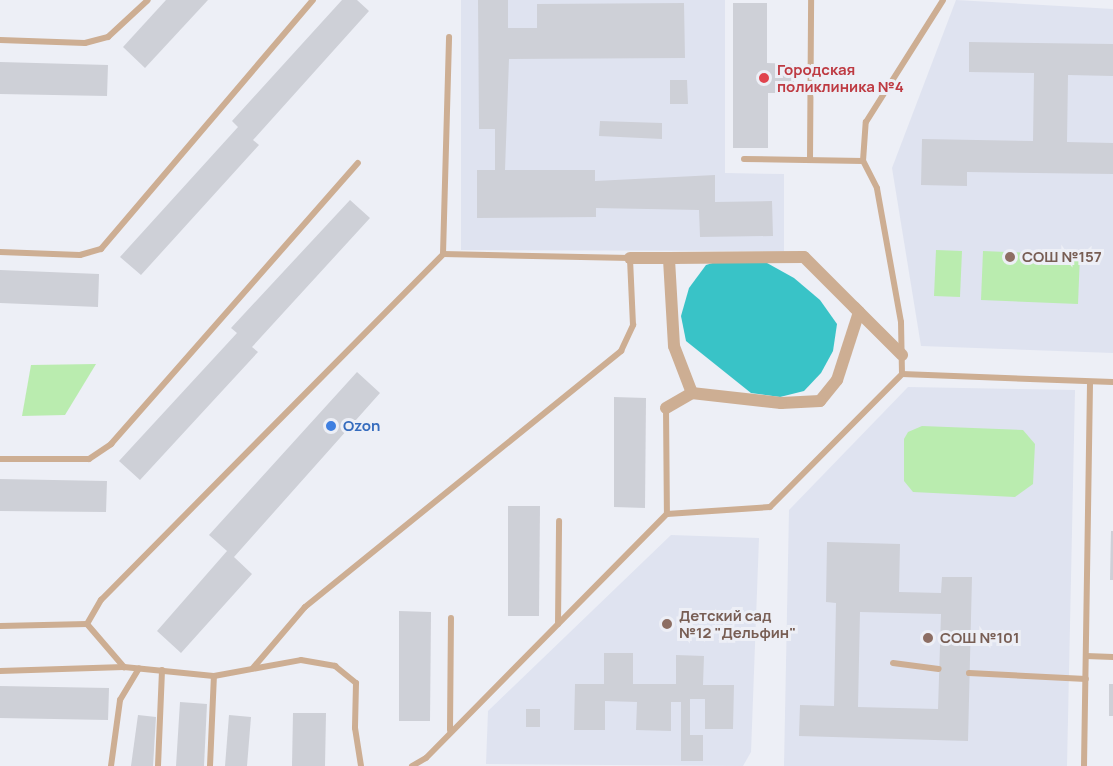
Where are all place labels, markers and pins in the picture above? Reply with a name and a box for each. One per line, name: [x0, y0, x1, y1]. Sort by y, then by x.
place label: Городская поликлиника №4: [777, 60, 904, 95]
marker: Городская поликлиника №4: [755, 69, 773, 87]
place label: СОШ №157: [1022, 248, 1102, 266]
marker: СОШ №157: [1003, 250, 1017, 264]
place label: Ozon: [343, 417, 380, 435]
marker: Ozon: [324, 419, 338, 433]
place label: Детский сад №12 "Дельфин": [679, 606, 796, 641]
marker: Детский сад №12 "Дельфин": [660, 617, 674, 631]
place label: СОШ №101: [940, 629, 1019, 647]
marker: СОШ №101: [921, 631, 935, 645]

